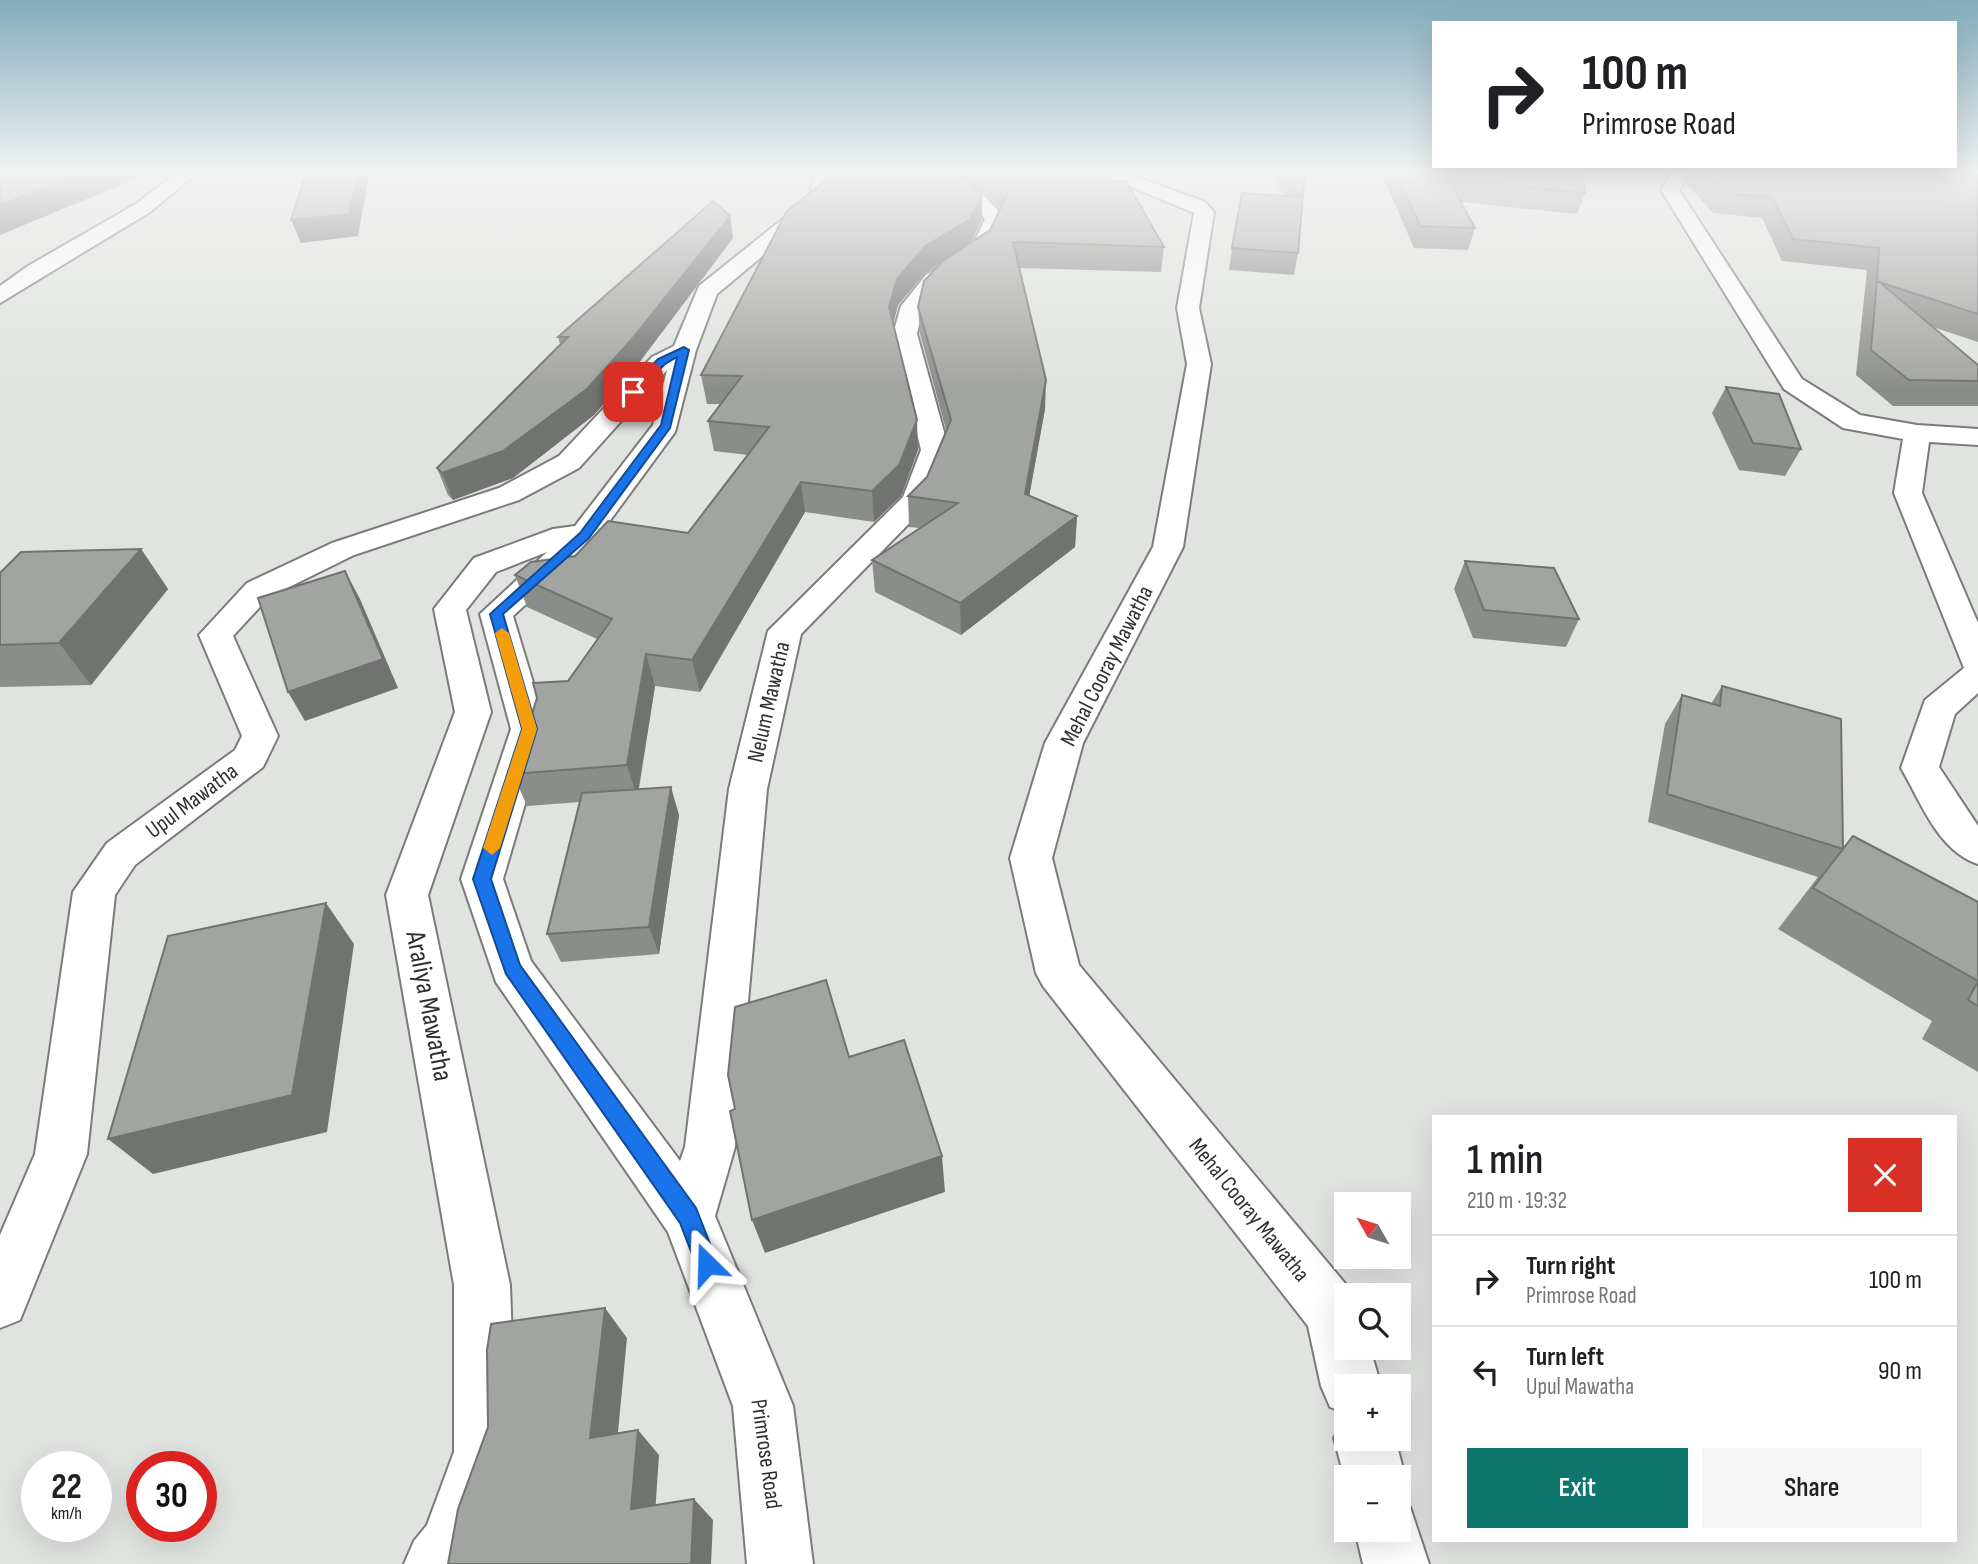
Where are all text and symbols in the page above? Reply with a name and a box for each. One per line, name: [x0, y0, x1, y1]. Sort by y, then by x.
text: 100 m: [1582, 45, 1688, 104]
icon: right: [1467, 49, 1558, 140]
text: Primrose Road: [1582, 105, 1736, 144]
pin: [603, 362, 663, 422]
icon: arrive: [614, 373, 652, 411]
street label: Mehal Cooray Mawatha: [1054, 581, 1160, 751]
street label: Nelum Mawatha: [742, 639, 796, 765]
street label: Upul Mawatha: [140, 757, 244, 845]
street label: Araliya Mawatha: [398, 927, 460, 1084]
street label: Mehal Cooray Mawatha: [1183, 1133, 1315, 1287]
text: 1 min: [1467, 1135, 1543, 1186]
button: close: [1848, 1138, 1922, 1212]
text: 210 m · 19:32: [1467, 1187, 1567, 1215]
north arrow: [1334, 1192, 1410, 1269]
map controls: [1334, 1192, 1411, 1542]
position arrow: [670, 1227, 744, 1301]
text: Turn right: [1526, 1251, 1615, 1282]
icon: right: [1467, 1262, 1505, 1300]
text: 100 m: [1869, 1265, 1922, 1296]
text: Primrose Road: [1526, 1282, 1637, 1310]
button: search: [1334, 1283, 1411, 1360]
text: Turn left: [1526, 1342, 1604, 1373]
icon: left: [1467, 1353, 1505, 1391]
text: 90 m: [1878, 1356, 1922, 1387]
text: Upul Mawatha: [1526, 1373, 1634, 1401]
button: +: [1334, 1374, 1411, 1451]
street label: Primrose Road: [744, 1397, 788, 1511]
button: Exit: [1467, 1448, 1688, 1528]
button: Share: [1702, 1448, 1922, 1528]
speed limit sign: 30: [126, 1451, 217, 1542]
button: −: [1334, 1465, 1411, 1542]
text: 22: [51, 1466, 82, 1509]
text: km/h: [51, 1503, 82, 1524]

